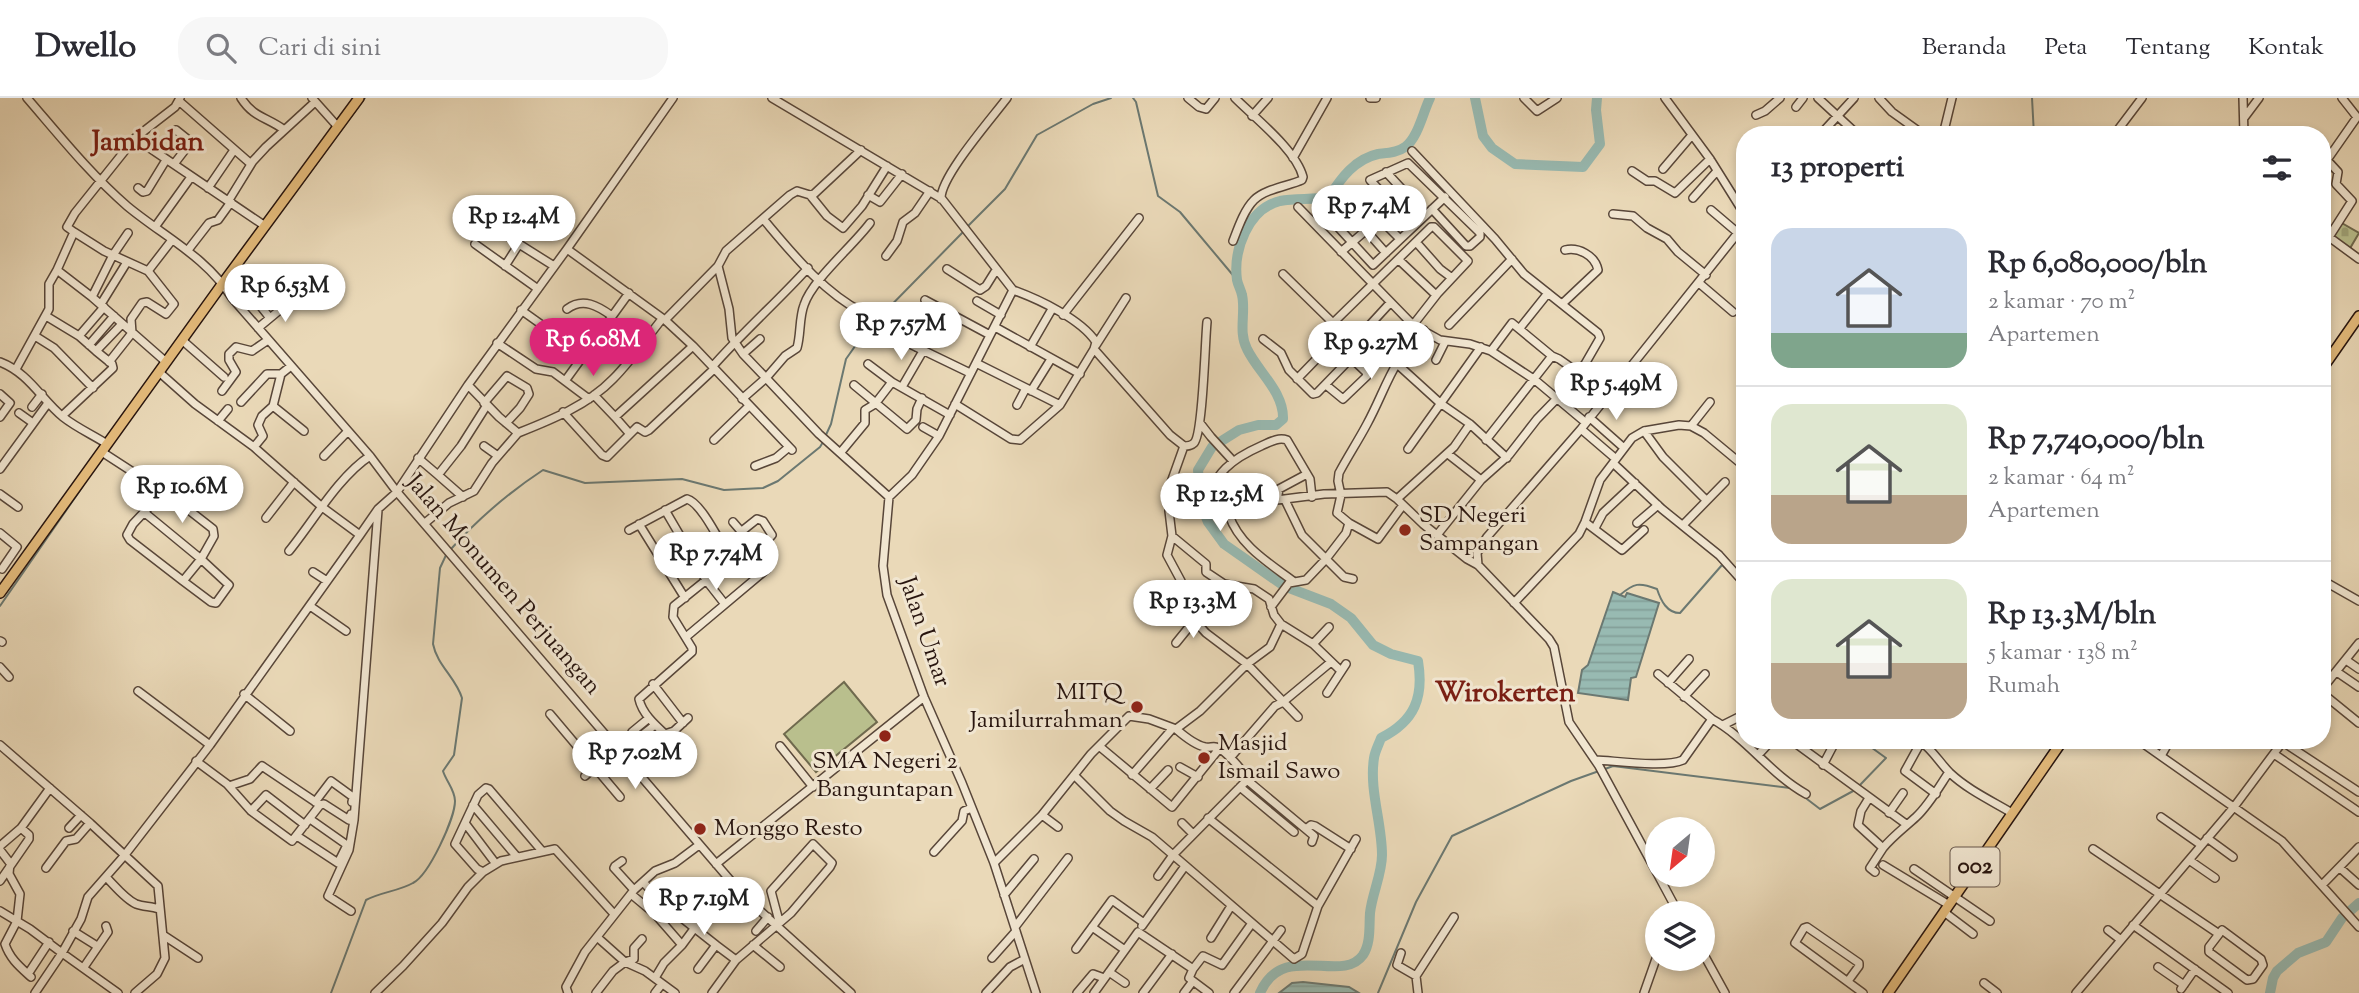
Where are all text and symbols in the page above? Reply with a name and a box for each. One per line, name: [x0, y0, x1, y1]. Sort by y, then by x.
search box: [178, 17, 668, 80]
text: Dwello: [35, 24, 136, 72]
icon: search: [202, 29, 240, 67]
text: Cari di sini: [258, 30, 381, 67]
text: Beranda: [1922, 31, 2007, 65]
text: Peta: [2045, 31, 2087, 65]
text: Tentang: [2125, 31, 2210, 65]
text: Kontak: [2248, 31, 2324, 65]
district label: Jambidan: [90, 123, 205, 163]
text: 13 properti: [1771, 147, 1904, 190]
icon: filters: [2258, 149, 2296, 187]
pin: Rp 7.4M: [1304, 186, 1434, 245]
text: Rp 7.4M: [1328, 191, 1410, 224]
pin: Rp 12.4M: [442, 195, 586, 255]
text: Rp 12.4M: [468, 201, 560, 234]
text: Rp 6,080,000/bln: [1988, 243, 2207, 286]
icon: home: [1827, 256, 1911, 340]
pin: Rp 6.53M: [213, 264, 357, 324]
text: Rp 6.53M: [240, 270, 330, 303]
text: 2 kamar · 70 m²: [1988, 286, 2135, 319]
pin: Rp 7.57M: [829, 302, 973, 362]
text: Rp 7.57M: [856, 308, 946, 341]
pin: Rp 6.08M: [521, 318, 665, 378]
text: Apartemen: [1988, 319, 2100, 352]
pin: Rp 9.27M: [1299, 322, 1443, 381]
text: Rp 6.08M: [546, 324, 640, 357]
text: Rp 9.27M: [1324, 327, 1418, 360]
pin: Rp 5.49M: [1544, 362, 1688, 422]
text: Rp 5.49M: [1570, 368, 1662, 401]
text: Rp 7,740,000/bln: [1988, 419, 2204, 462]
icon: home: [1827, 432, 1911, 516]
text: 2 kamar · 64 m²: [1988, 462, 2135, 495]
pin: Rp 10.6M: [110, 466, 254, 525]
street label: Jalan Monumen Perjuangan: [396, 466, 609, 703]
text: Rp 10.6M: [137, 471, 228, 504]
pin: Rp 12.5M: [1148, 474, 1292, 533]
text: Rp 12.5M: [1176, 479, 1264, 512]
text: Apartemen: [1988, 495, 2100, 528]
place label: SD Negeri Sampangan: [1419, 499, 1539, 561]
marker: SD Negeri Sampangan: [1397, 522, 1413, 538]
pin: Rp 7.74M: [644, 532, 788, 592]
text: Rp 7.74M: [670, 538, 762, 571]
street label: Jalan Umar: [889, 571, 959, 692]
pin: Rp 13.3M: [1121, 580, 1265, 640]
text: Rp 13.3M: [1149, 586, 1237, 619]
text: Rp 13.3M/bln: [1988, 594, 2156, 637]
icon: home: [1827, 607, 1911, 691]
text: 5 kamar · 138 m²: [1988, 637, 2138, 670]
text: Rumah: [1988, 670, 2060, 703]
district label: Wirokerten: [1435, 674, 1576, 714]
place label: MITQ Jamilurrahman: [968, 676, 1126, 738]
marker: MITQ Jamilurrahman: [1129, 699, 1145, 715]
place label: Masjid Ismail Sawo: [1218, 727, 1340, 789]
marker: SMA Negeri 2 Banguntapan: [877, 728, 893, 744]
pin: Rp 7.02M: [563, 732, 707, 791]
text: Rp 7.02M: [588, 737, 682, 770]
place label: SMA Negeri 2 Banguntapan: [812, 745, 958, 807]
marker: Masjid Ismail Sawo: [1196, 750, 1212, 766]
place label: Monggo Resto: [714, 812, 863, 846]
north arrow: [1645, 817, 1715, 887]
map controls: [1645, 817, 1715, 971]
marker: Monggo Resto: [692, 821, 708, 837]
road number: 002: [1951, 848, 2000, 887]
pin: Rp 7.19M: [632, 878, 776, 937]
text: Rp 7.19M: [659, 883, 749, 916]
button: layers: [1645, 901, 1715, 971]

